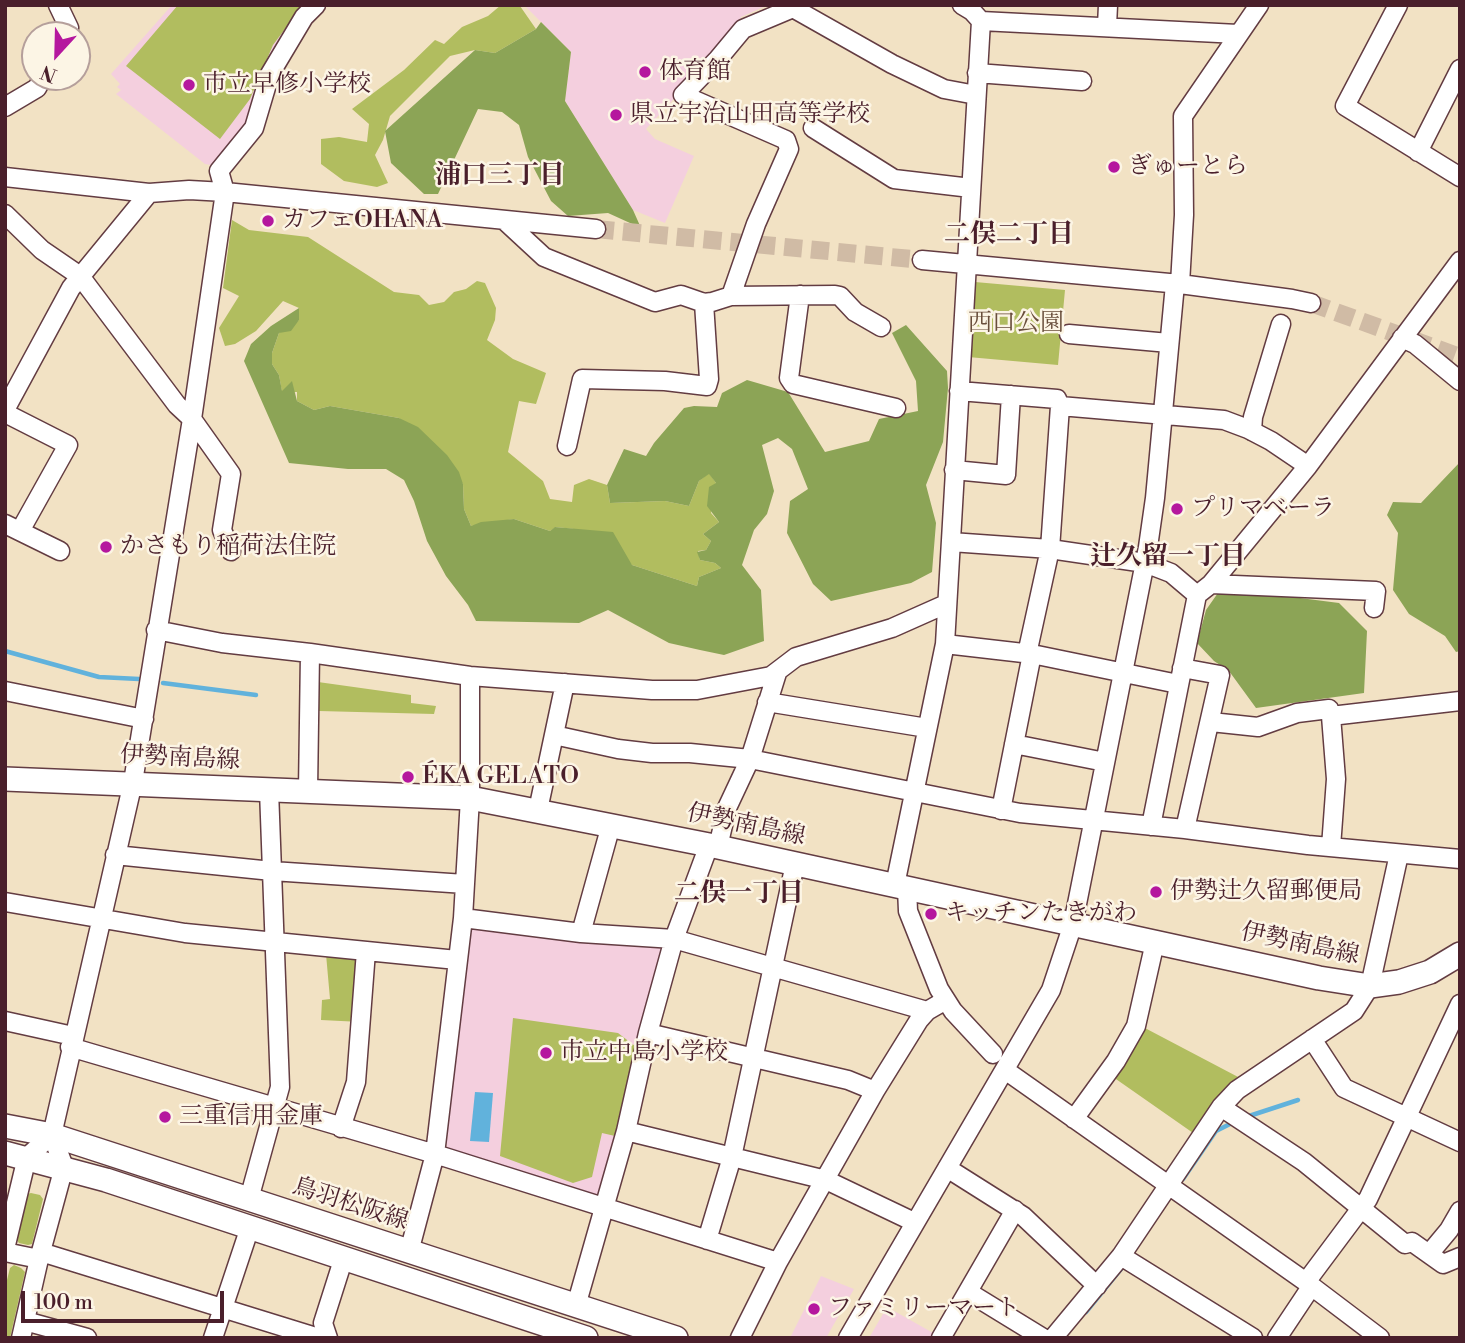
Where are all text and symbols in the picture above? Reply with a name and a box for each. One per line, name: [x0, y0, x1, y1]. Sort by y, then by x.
north arrow: [21, 21, 91, 91]
place label: 体育館: [659, 58, 731, 86]
text: N: [37, 60, 60, 88]
marker: 体育館: [637, 64, 653, 80]
place label: 市立早修小学校: [203, 71, 371, 99]
marker: 市立早修小学校: [181, 77, 197, 93]
place label: 県立宇治山田高等学校: [630, 101, 870, 129]
marker: 県立宇治山田高等学校: [608, 107, 624, 123]
place label: ぎゅーとら: [1128, 153, 1248, 181]
marker: ぎゅーとら: [1106, 159, 1122, 175]
district label: 浦口三丁目: [435, 161, 565, 193]
place label: カフェOHANA: [282, 207, 443, 235]
marker: カフェOHANA: [260, 213, 276, 229]
district label: 二俣二丁目: [944, 220, 1074, 252]
park label: 西口公園: [968, 310, 1064, 338]
place label: プリマベーラ: [1191, 495, 1335, 523]
marker: プリマベーラ: [1169, 501, 1185, 517]
place label: かさもり稲荷法住院: [120, 533, 336, 561]
marker: かさもり稲荷法住院: [98, 539, 114, 555]
district label: 辻久留一丁目: [1090, 542, 1246, 574]
street label: 伊勢南島線: [119, 741, 241, 777]
place label: ÉKA GELATO: [422, 763, 579, 791]
marker: ÉKA GELATO: [400, 769, 416, 785]
street label: 伊勢南島線: [684, 799, 808, 853]
place label: 伊勢辻久留郵便局: [1170, 878, 1362, 906]
district label: 二俣一丁目: [674, 879, 804, 911]
marker: 伊勢辻久留郵便局: [1148, 884, 1164, 900]
place label: キッチンたきがわ: [945, 900, 1137, 928]
marker: キッチンたきがわ: [923, 906, 939, 922]
street label: 伊勢南島線: [1238, 918, 1362, 972]
place label: 市立中島小学校: [560, 1039, 728, 1067]
marker: 市立中島小学校: [538, 1045, 554, 1061]
place label: 三重信用金庫: [179, 1103, 323, 1131]
marker: 三重信用金庫: [157, 1109, 173, 1125]
street label: 鳥羽松阪線: [288, 1173, 412, 1237]
scale bar: [24, 1276, 228, 1320]
text: 100 m: [34, 1290, 93, 1316]
place label: ファミリーマート: [828, 1295, 1020, 1323]
marker: ファミリーマート: [806, 1301, 822, 1317]

